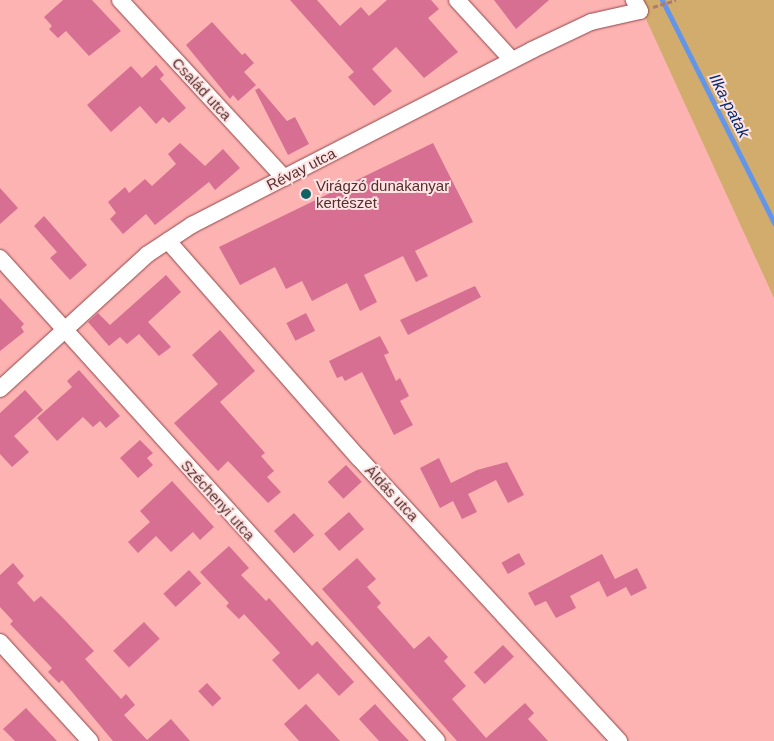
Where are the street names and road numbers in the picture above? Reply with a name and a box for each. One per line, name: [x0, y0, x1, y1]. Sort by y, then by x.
street label: Család utca: [168, 54, 236, 124]
street label: Révay utca: [263, 144, 339, 194]
street label: Széchenyi utca: [177, 456, 259, 544]
street label: Áldás utca: [362, 461, 422, 525]

